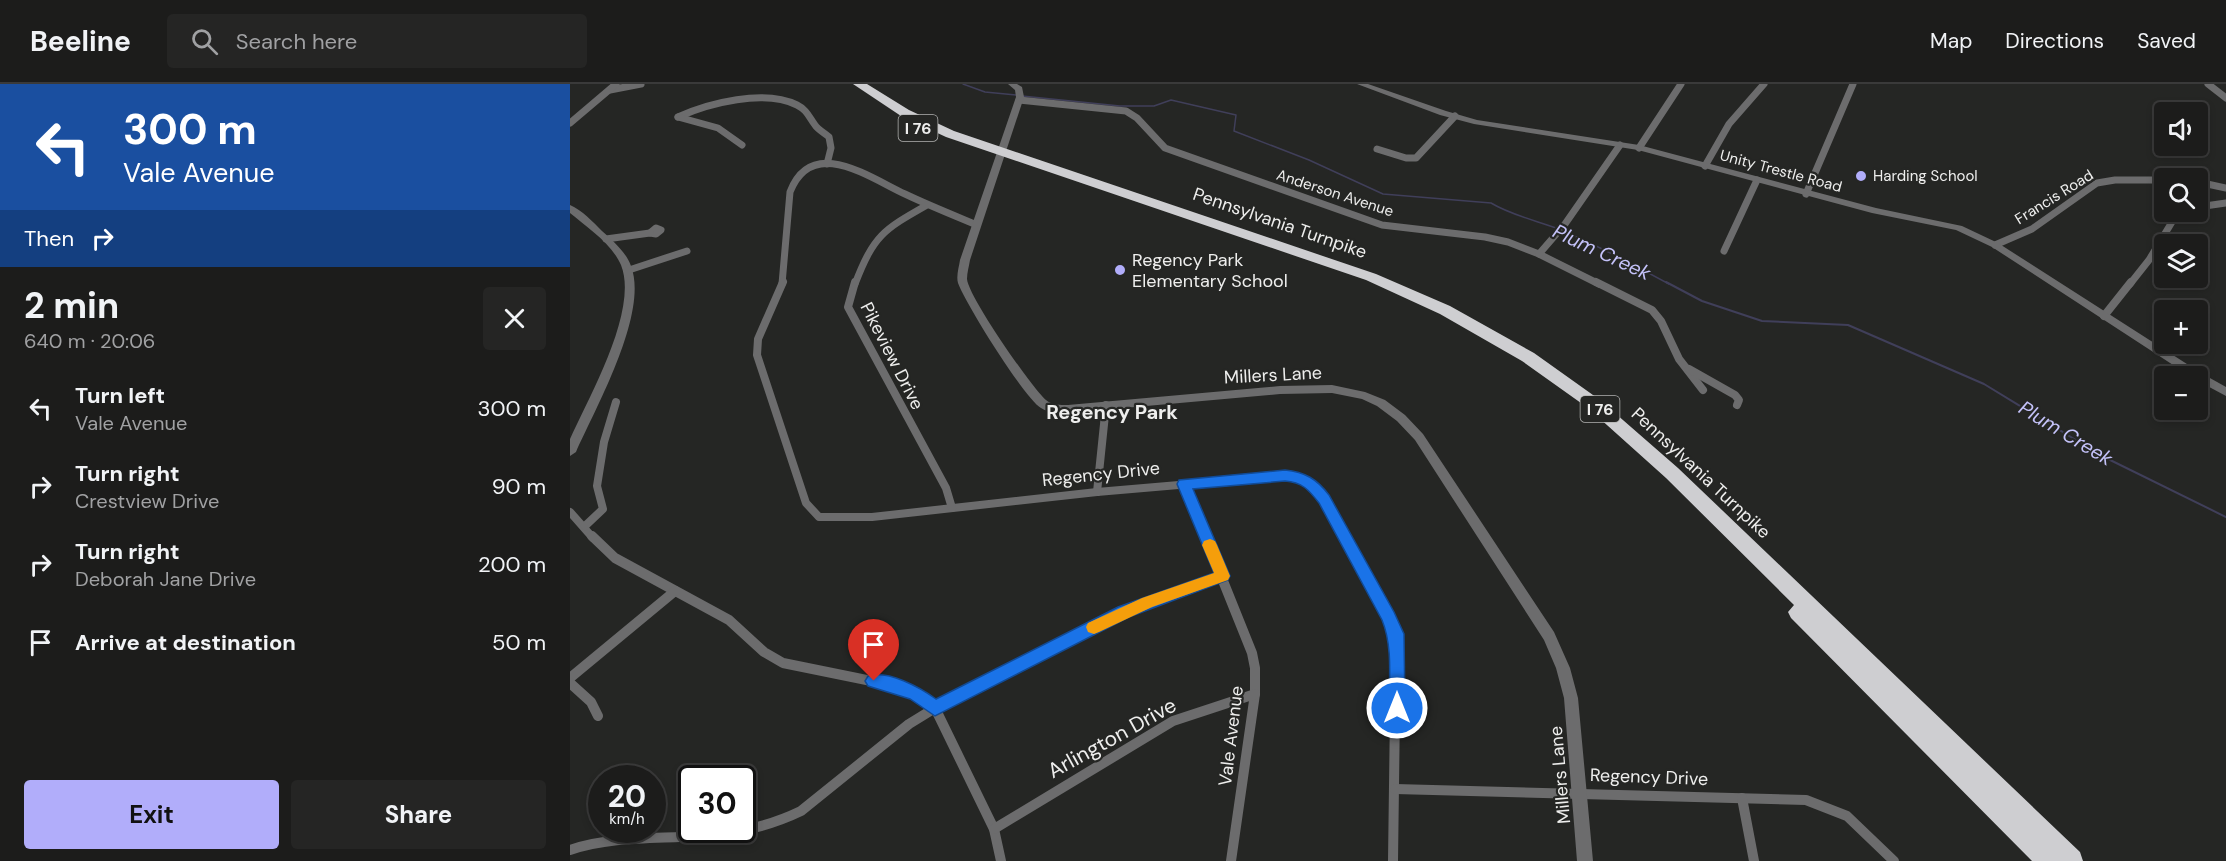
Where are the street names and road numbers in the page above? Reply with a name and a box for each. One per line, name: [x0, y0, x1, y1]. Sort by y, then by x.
road number: I 76: [898, 115, 938, 141]
street label: Unity Trestle Road: [1718, 145, 1844, 197]
street label: Anderson Avenue: [1274, 165, 1396, 221]
street label: Francis Road: [2011, 165, 2097, 229]
street label: Pennsylvania Turnpike: [1190, 182, 1370, 264]
street label: Pikeview Drive: [855, 298, 929, 414]
street label: Millers Lane: [1223, 360, 1323, 390]
road number: I 76: [1580, 396, 1620, 422]
street label: Pennsylvania Turnpike: [1626, 402, 1776, 544]
street label: Regency Drive: [1041, 456, 1161, 492]
street label: Vale Avenue: [1213, 684, 1249, 788]
street label: Arlington Drive: [1043, 691, 1181, 785]
street label: Millers Lane: [1544, 725, 1576, 825]
street label: Regency Drive: [1589, 763, 1709, 791]

